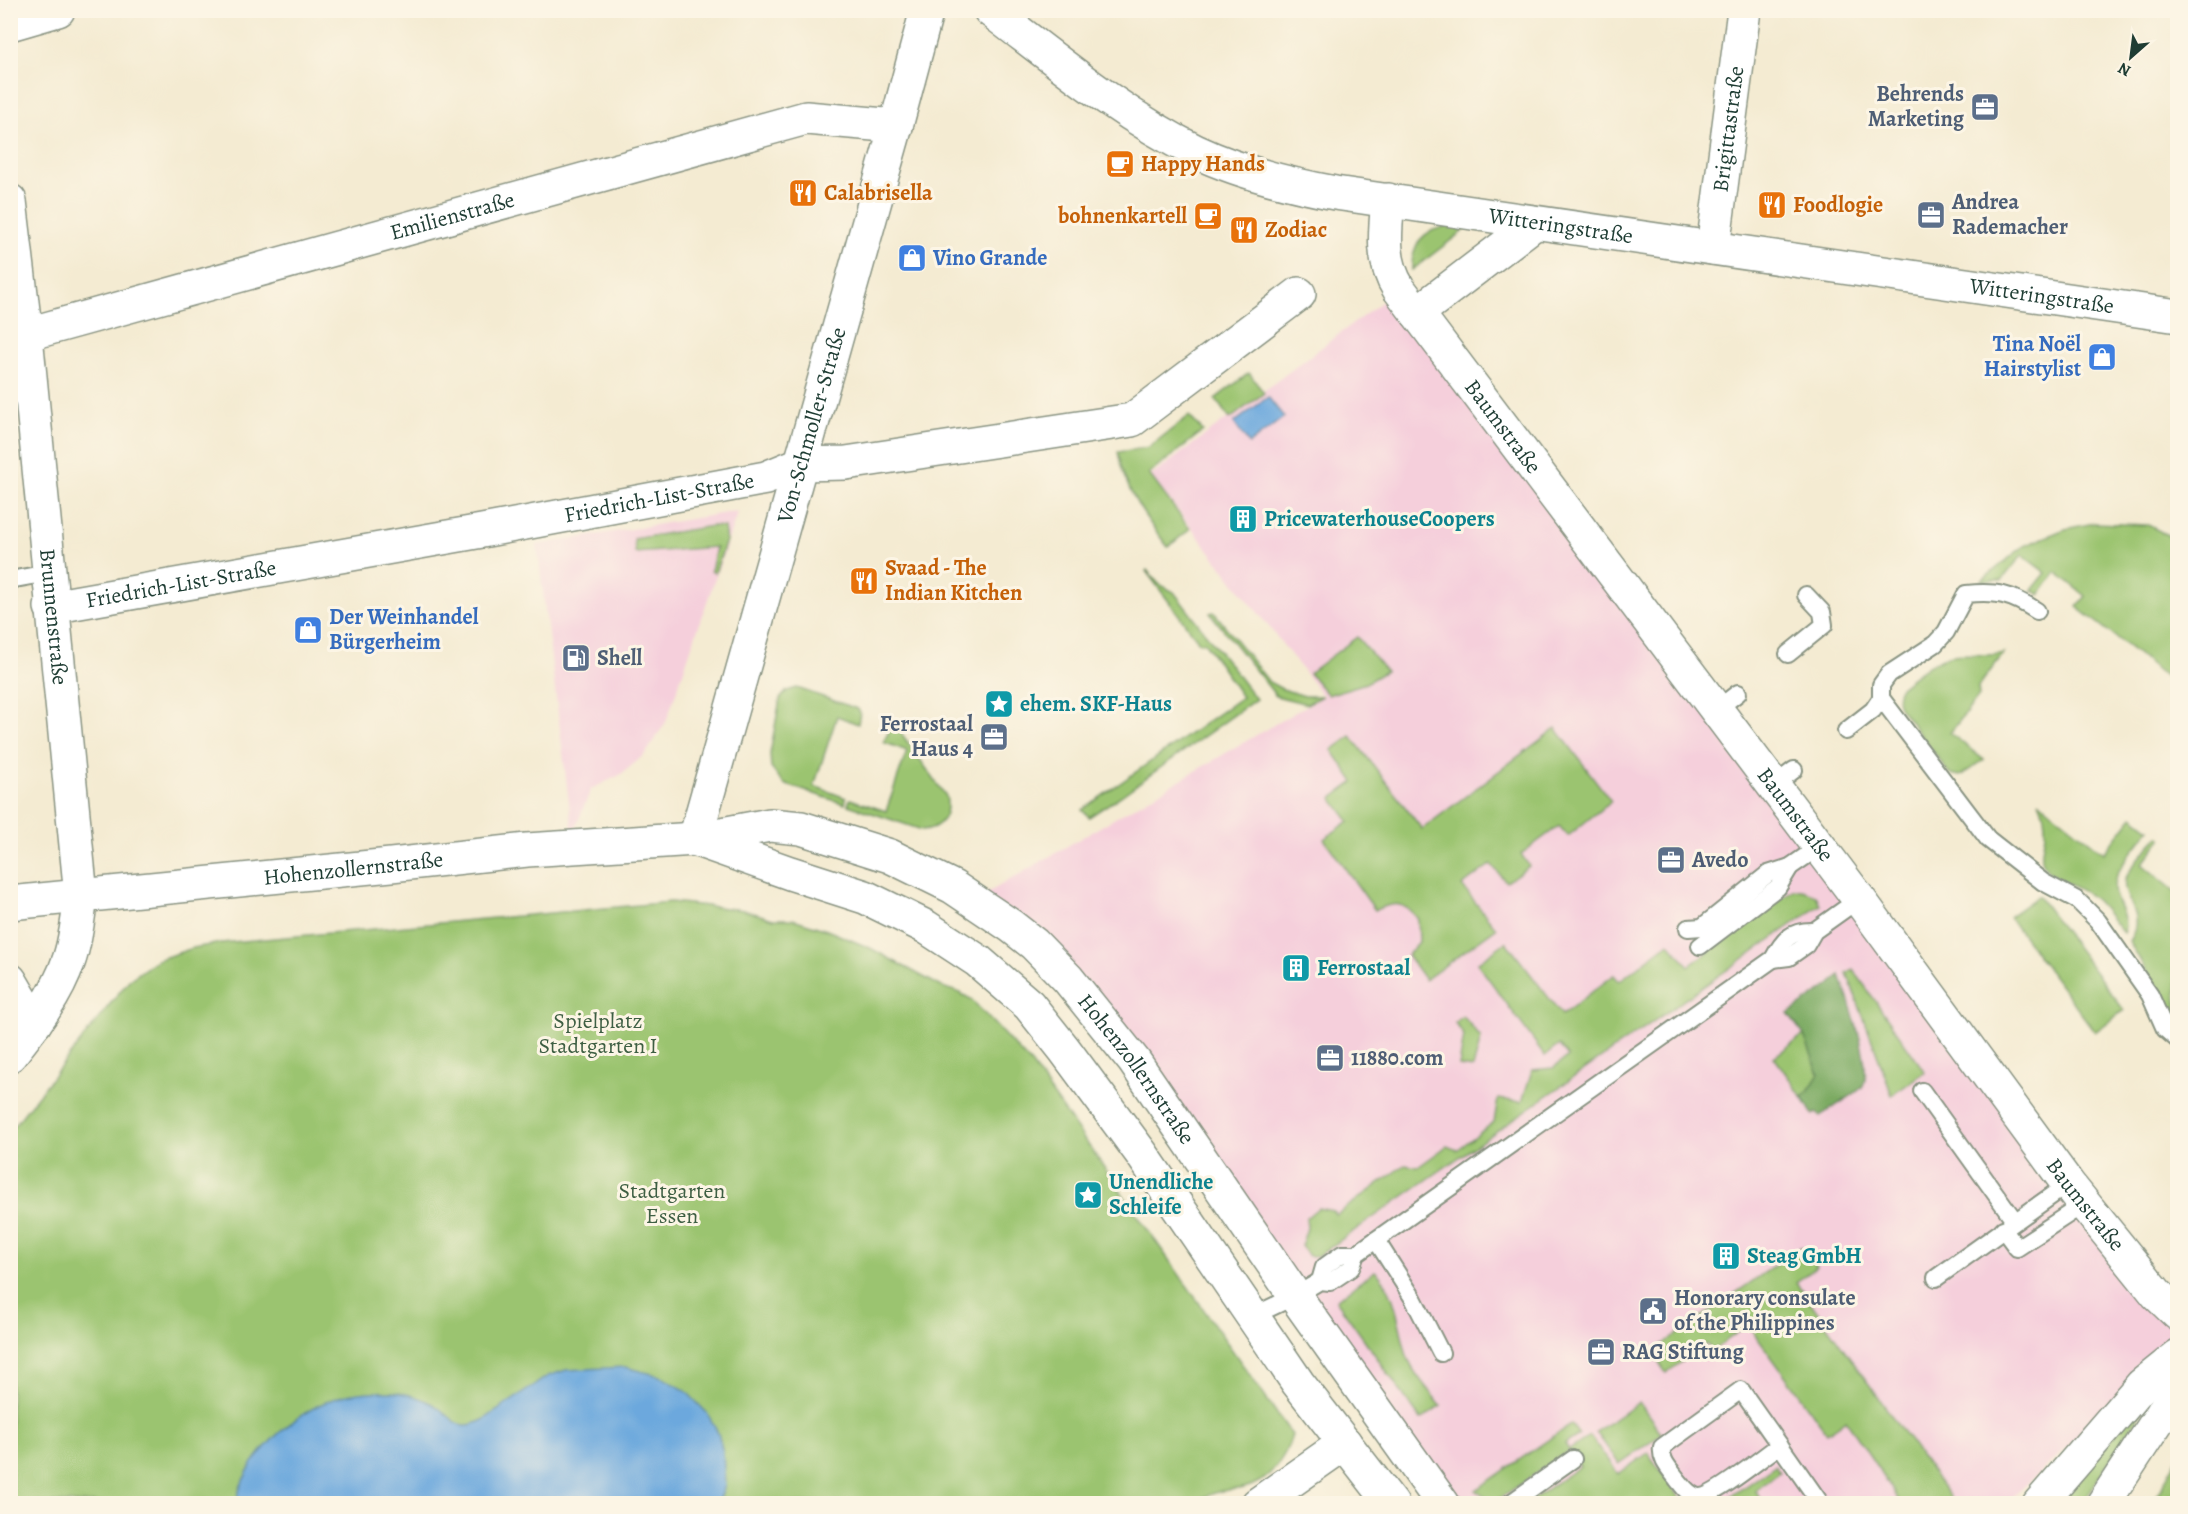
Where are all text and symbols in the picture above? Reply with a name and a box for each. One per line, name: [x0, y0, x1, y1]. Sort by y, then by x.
north arrow: [2101, 27, 2161, 87]
text: N: [2114, 57, 2135, 82]
street label: Brigittastraße: [1705, 64, 1752, 194]
place label: Behrends Marketing: [1868, 79, 1965, 134]
office icon: Behrends Marketing: [1969, 91, 2001, 123]
cafe icon: Happy Hands: [1104, 148, 1136, 180]
place label: Happy Hands: [1141, 149, 1265, 179]
restaurant icon: Calabrisella: [787, 177, 819, 209]
place label: Calabrisella: [824, 178, 933, 208]
street label: Emilienstraße: [387, 185, 518, 248]
place label: Andrea Rademacher: [1951, 187, 2068, 242]
restaurant icon: Foodlogie: [1756, 189, 1788, 221]
place label: Foodlogie: [1793, 190, 1883, 220]
office icon: Andrea Rademacher: [1915, 199, 1947, 231]
cafe icon: bohnenkartell: [1192, 200, 1224, 232]
street label: Witteringstraße: [1486, 200, 1635, 251]
place label: bohnenkartell: [1057, 201, 1187, 231]
restaurant icon: Zodiac: [1228, 214, 1260, 246]
place label: Zodiac: [1265, 215, 1327, 245]
shop icon: Vino Grande: [896, 242, 928, 274]
place label: Vino Grande: [932, 243, 1047, 273]
street label: Witteringstraße: [1967, 271, 2116, 321]
street label: Von-Schmoller-Straße: [770, 324, 854, 527]
place label: Tina Noël Hairstylist: [1984, 329, 2082, 384]
shop icon: Tina Noël Hairstylist: [2086, 341, 2118, 373]
street label: Baumstraße: [1457, 373, 1548, 480]
street label: Friedrich-List-Straße: [562, 465, 757, 530]
building icon: PricewaterhouseCoopers: [1227, 503, 1259, 535]
place label: PricewaterhouseCoopers: [1264, 504, 1495, 534]
street label: Brunnenstraße: [32, 547, 75, 686]
street label: Friedrich-List-Straße: [83, 553, 279, 616]
place label: Svaad - The Indian Kitchen: [885, 553, 1022, 608]
restaurant icon: Svaad - The Indian Kitchen: [848, 565, 880, 597]
place label: Der Weinhandel Bürgerheim: [329, 602, 479, 657]
shop icon: Der Weinhandel Bürgerheim: [292, 614, 324, 646]
fuel station icon: Shell: [560, 642, 592, 674]
place label: Shell: [597, 643, 643, 673]
place icon: ehem. SKF-Haus: [983, 688, 1015, 720]
place label: ehem. SKF-Haus: [1020, 689, 1172, 719]
place label: Ferrostaal Haus 4: [880, 709, 973, 764]
office icon: Ferrostaal Haus 4: [978, 721, 1010, 753]
street label: Baumstraße: [1750, 761, 1841, 868]
street label: Hohenzollernstraße: [262, 844, 445, 893]
office icon: Avedo: [1655, 844, 1687, 876]
place label: Avedo: [1691, 845, 1749, 875]
building icon: Ferrostaal: [1280, 952, 1312, 984]
place label: Ferrostaal: [1317, 953, 1411, 983]
street label: Hohenzollernstraße: [1071, 987, 1202, 1150]
park label: Spielplatz Stadtgarten I: [538, 1006, 658, 1061]
office icon: 11880.com: [1314, 1042, 1346, 1074]
place label: 11880.com: [1351, 1043, 1443, 1073]
street label: Baumstraße: [2039, 1152, 2132, 1258]
place label: Unendliche Schleife: [1109, 1167, 1214, 1222]
park label: Stadtgarten Essen: [619, 1176, 725, 1231]
place icon: Unendliche Schleife: [1072, 1179, 1104, 1211]
building icon: Steag GmbH: [1710, 1240, 1742, 1272]
place label: Steag GmbH: [1747, 1241, 1862, 1271]
place label: Honorary consulate of the Philippines: [1674, 1283, 1856, 1338]
public building icon: Honorary consulate of the Philippines: [1637, 1295, 1669, 1327]
office icon: RAG Stiftung: [1585, 1336, 1617, 1368]
place label: RAG Stiftung: [1622, 1337, 1744, 1367]

